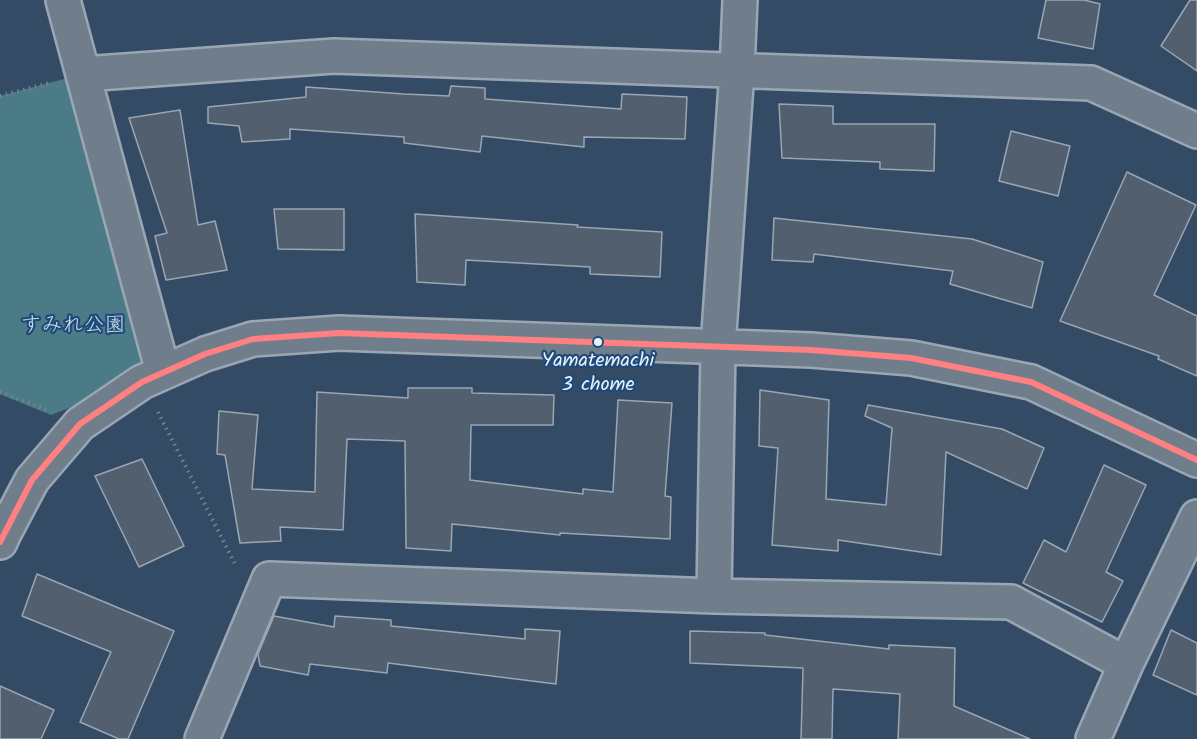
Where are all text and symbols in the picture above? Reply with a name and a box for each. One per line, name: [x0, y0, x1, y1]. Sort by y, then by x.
park label: すみれ公園: [21, 314, 125, 340]
marker: Yamatemachi 3 chome: [592, 336, 604, 348]
place label: Yamatemachi 3 chome: [542, 351, 654, 398]

